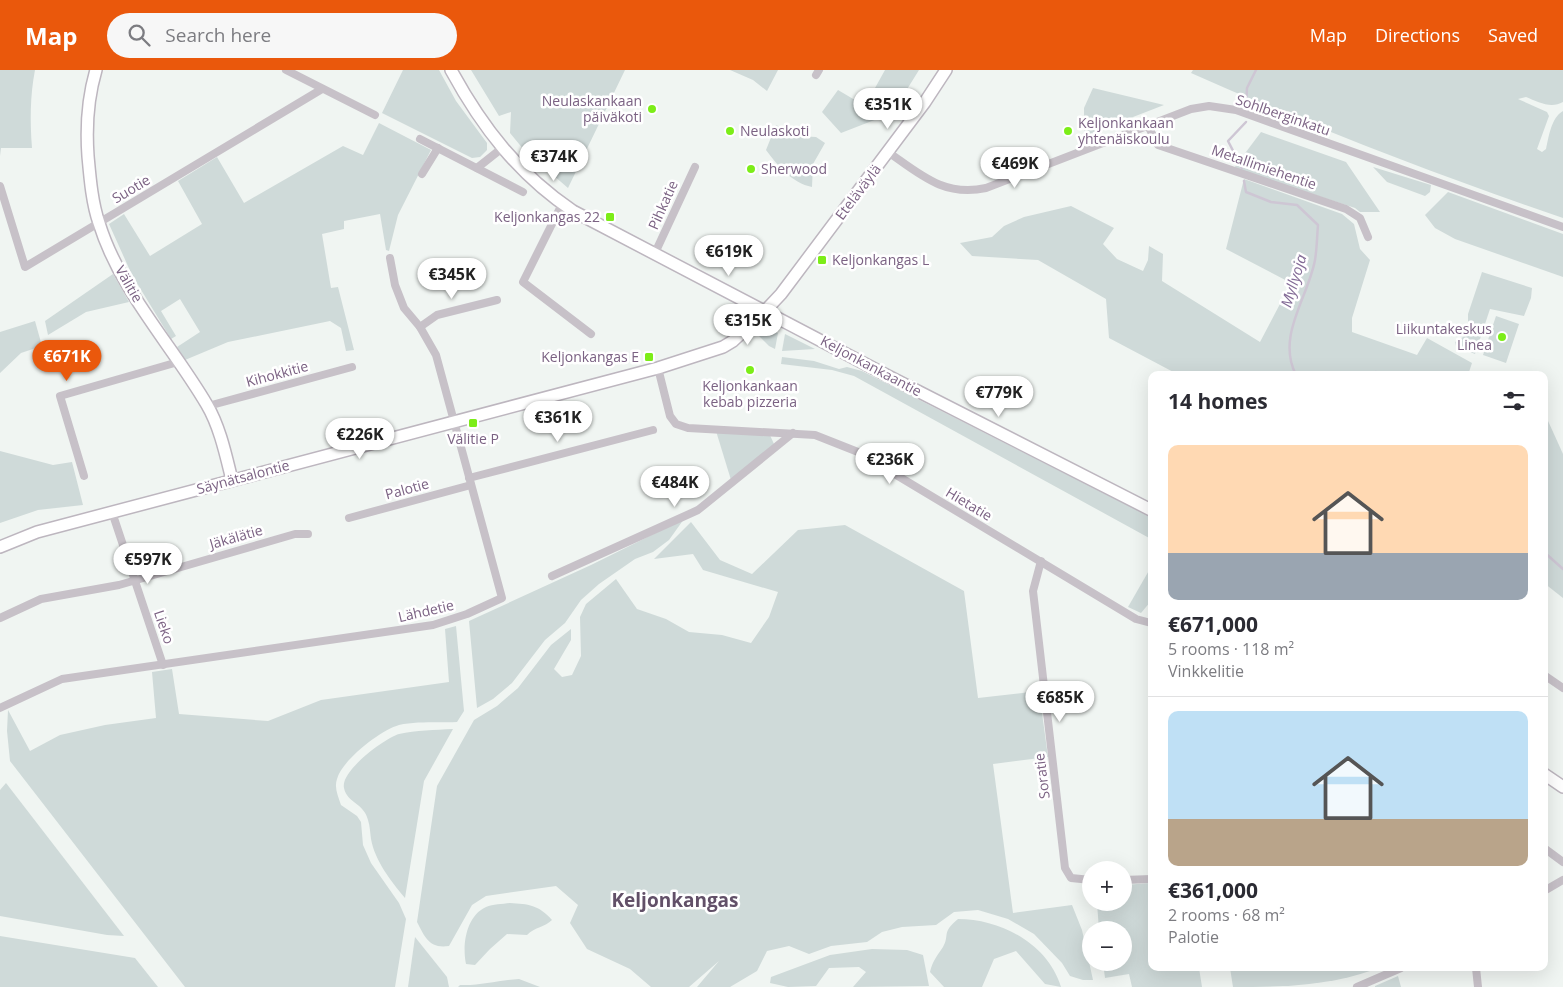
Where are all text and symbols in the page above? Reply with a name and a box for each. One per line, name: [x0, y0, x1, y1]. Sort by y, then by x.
search box: [107, 13, 457, 58]
text: Map: [25, 19, 77, 52]
icon: search: [125, 21, 153, 49]
text: Search here: [165, 22, 271, 48]
text: Map: [1310, 23, 1347, 47]
text: Directions: [1375, 23, 1460, 47]
text: Saved: [1488, 23, 1538, 47]
pin: €351K: [853, 88, 923, 130]
street label: Sohlberginkatu: [1233, 89, 1333, 140]
place label: Neulaskankaan päiväkoti: [542, 91, 642, 126]
text: €351K: [864, 93, 912, 115]
marker: Neulaskankaan päiväkoti: [646, 103, 658, 115]
place label: Keljonkankaan yhtenäiskoulu: [1078, 113, 1174, 148]
place label: Neulaskoti: [740, 121, 809, 140]
marker: Neulaskoti: [724, 125, 736, 137]
marker: Keljonkankaan yhtenäiskoulu: [1062, 125, 1074, 137]
pin: €374K: [519, 140, 589, 182]
street label: Metallimiehentie: [1209, 140, 1319, 193]
text: €374K: [530, 145, 578, 167]
pin: €469K: [980, 146, 1050, 189]
text: €469K: [991, 152, 1039, 174]
place label: Sherwood: [761, 159, 827, 178]
street label: Eteläväylä: [830, 160, 885, 223]
marker: Sherwood: [745, 163, 757, 175]
street label: Suotie: [108, 170, 153, 207]
street label: Pihkatie: [643, 177, 682, 232]
place label: Keljonkangas 22: [494, 207, 600, 226]
marker: Keljonkangas 22: [604, 211, 616, 223]
pin: €619K: [694, 234, 764, 277]
text: €619K: [705, 240, 753, 262]
place label: Keljonkangas L: [832, 250, 929, 269]
water label: Myllyoja: [1275, 251, 1311, 310]
marker: Keljonkangas L: [816, 254, 828, 266]
pin: €345K: [417, 258, 487, 300]
street label: Välitie: [111, 262, 148, 306]
text: €345K: [428, 263, 476, 285]
pin: €315K: [713, 304, 783, 346]
text: €315K: [724, 309, 772, 331]
place label: Liikuntakeskus Linea: [1396, 319, 1492, 354]
street label: Keljonkankaantie: [817, 331, 925, 400]
marker: Liikuntakeskus Linea: [1496, 331, 1508, 343]
pin: €671K: [32, 340, 102, 382]
text: €671K: [43, 345, 91, 367]
place label: Keljonkangas E: [541, 347, 639, 366]
marker: Keljonkangas E: [643, 351, 655, 363]
street label: Kihokkitie: [244, 356, 310, 391]
marker: Keljonkankaan kebab pizzeria: [744, 364, 756, 376]
place label: Keljonkankaan kebab pizzeria: [702, 376, 798, 411]
pin: €779K: [964, 376, 1034, 418]
text: €779K: [975, 381, 1023, 403]
text: 14 homes: [1168, 387, 1268, 415]
icon: filters: [1500, 387, 1528, 415]
pin: €361K: [523, 400, 593, 443]
text: €361K: [534, 406, 582, 428]
marker: Välitie P: [467, 417, 479, 429]
pin: €226K: [325, 418, 395, 460]
text: €226K: [336, 423, 384, 445]
place label: Välitie P: [447, 429, 499, 448]
pin: €236K: [855, 442, 925, 485]
text: €236K: [866, 448, 914, 470]
street label: Säynätsalontie: [194, 455, 291, 498]
pin: €484K: [640, 466, 710, 508]
text: €484K: [651, 471, 699, 493]
street label: Palotie: [383, 474, 431, 503]
icon: home: [1303, 478, 1393, 568]
street label: Hietatie: [943, 482, 996, 525]
street label: Jäkälätie: [205, 520, 265, 554]
pin: €597K: [113, 542, 183, 585]
text: €597K: [124, 548, 172, 570]
street label: Lähdetie: [396, 595, 456, 626]
street label: Lieko: [150, 607, 179, 646]
text: €671,000: [1168, 610, 1258, 638]
text: 5 rooms · 118 m²: [1168, 638, 1294, 660]
text: Vinkkelitie: [1168, 660, 1244, 682]
pin: €685K: [1025, 680, 1095, 723]
text: €685K: [1036, 686, 1084, 708]
icon: home: [1303, 743, 1393, 833]
street label: Soratie: [1029, 752, 1054, 800]
map controls: [1082, 861, 1132, 971]
button: +: [1082, 861, 1132, 911]
text: €361,000: [1168, 876, 1258, 904]
district label: Keljonkangas: [611, 887, 739, 913]
text: 2 rooms · 68 m²: [1168, 904, 1285, 926]
button: −: [1082, 921, 1132, 971]
text: Palotie: [1168, 926, 1219, 948]

